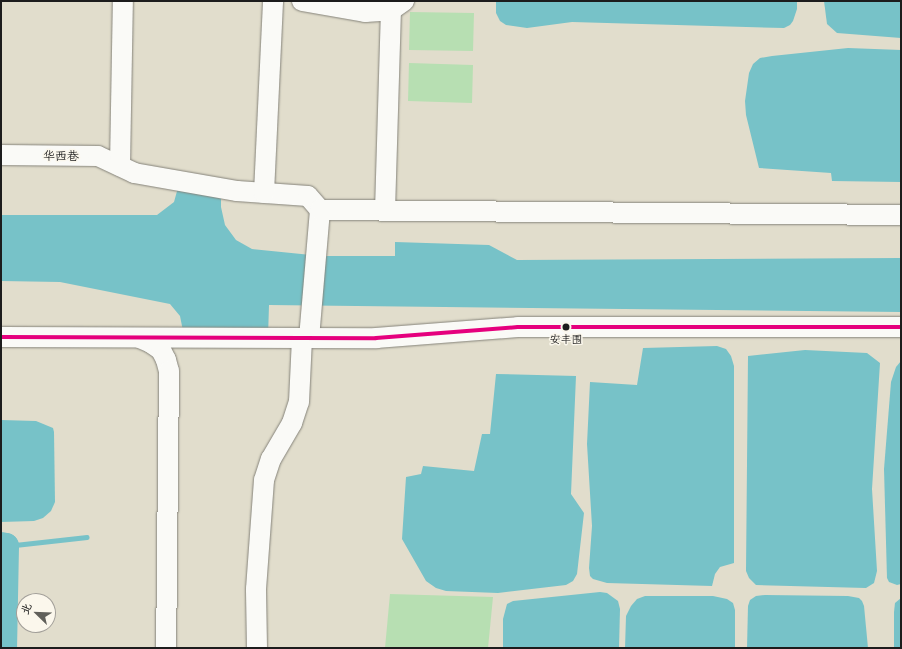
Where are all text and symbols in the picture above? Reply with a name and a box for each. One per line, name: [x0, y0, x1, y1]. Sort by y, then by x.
street label: 华西巷: [43, 149, 79, 163]
marker: 安丰围: [561, 322, 571, 332]
place label: 安丰围: [550, 332, 582, 346]
north arrow: [16, 593, 56, 633]
text: 北: [16, 601, 34, 616]

